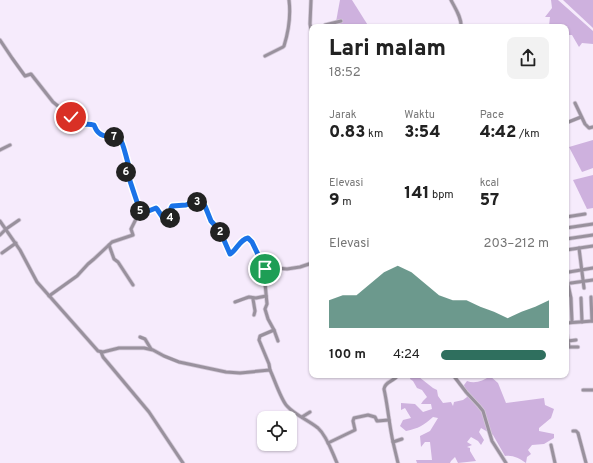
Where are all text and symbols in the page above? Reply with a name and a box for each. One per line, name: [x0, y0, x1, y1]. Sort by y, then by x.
text: Lari malam: [329, 36, 446, 63]
button: share: [507, 37, 549, 79]
text: 18:52: [329, 65, 361, 81]
pin: [54, 100, 88, 134]
icon: check: [60, 106, 82, 128]
text: Jarak: [329, 108, 357, 122]
text: Waktu: [404, 108, 435, 122]
text: Pace: [480, 108, 504, 122]
text: 0.83: [329, 122, 365, 144]
text: 3:54: [404, 122, 440, 144]
text: 4:42: [480, 122, 516, 144]
pin: 7: [104, 127, 124, 147]
text: km: [365, 127, 383, 141]
text: /km: [516, 127, 540, 141]
text: 7: [111, 130, 117, 144]
pin: 6: [116, 162, 136, 182]
text: 6: [123, 165, 129, 179]
text: Elevasi: [329, 176, 363, 190]
text: kcal: [480, 176, 499, 190]
text: 141: [404, 183, 429, 205]
text: bpm: [429, 188, 454, 202]
text: 9: [329, 190, 340, 212]
text: 57: [480, 190, 499, 212]
pin: 3: [187, 192, 207, 212]
text: 3: [194, 195, 200, 209]
text: m: [340, 195, 351, 209]
pin: 5: [130, 201, 150, 221]
text: 5: [137, 204, 143, 218]
pin: 4: [160, 208, 180, 228]
text: 4: [166, 211, 174, 225]
pin: 2: [210, 222, 230, 242]
text: 2: [217, 225, 223, 239]
text: Elevasi: [329, 236, 370, 252]
text: 203–212 m: [483, 236, 549, 252]
pin: [248, 252, 282, 286]
icon: arrive: [254, 258, 276, 280]
text: 100 m: [329, 347, 366, 363]
text: 4:24: [393, 347, 420, 363]
map controls: [257, 411, 297, 451]
button: locate: [257, 411, 297, 451]

